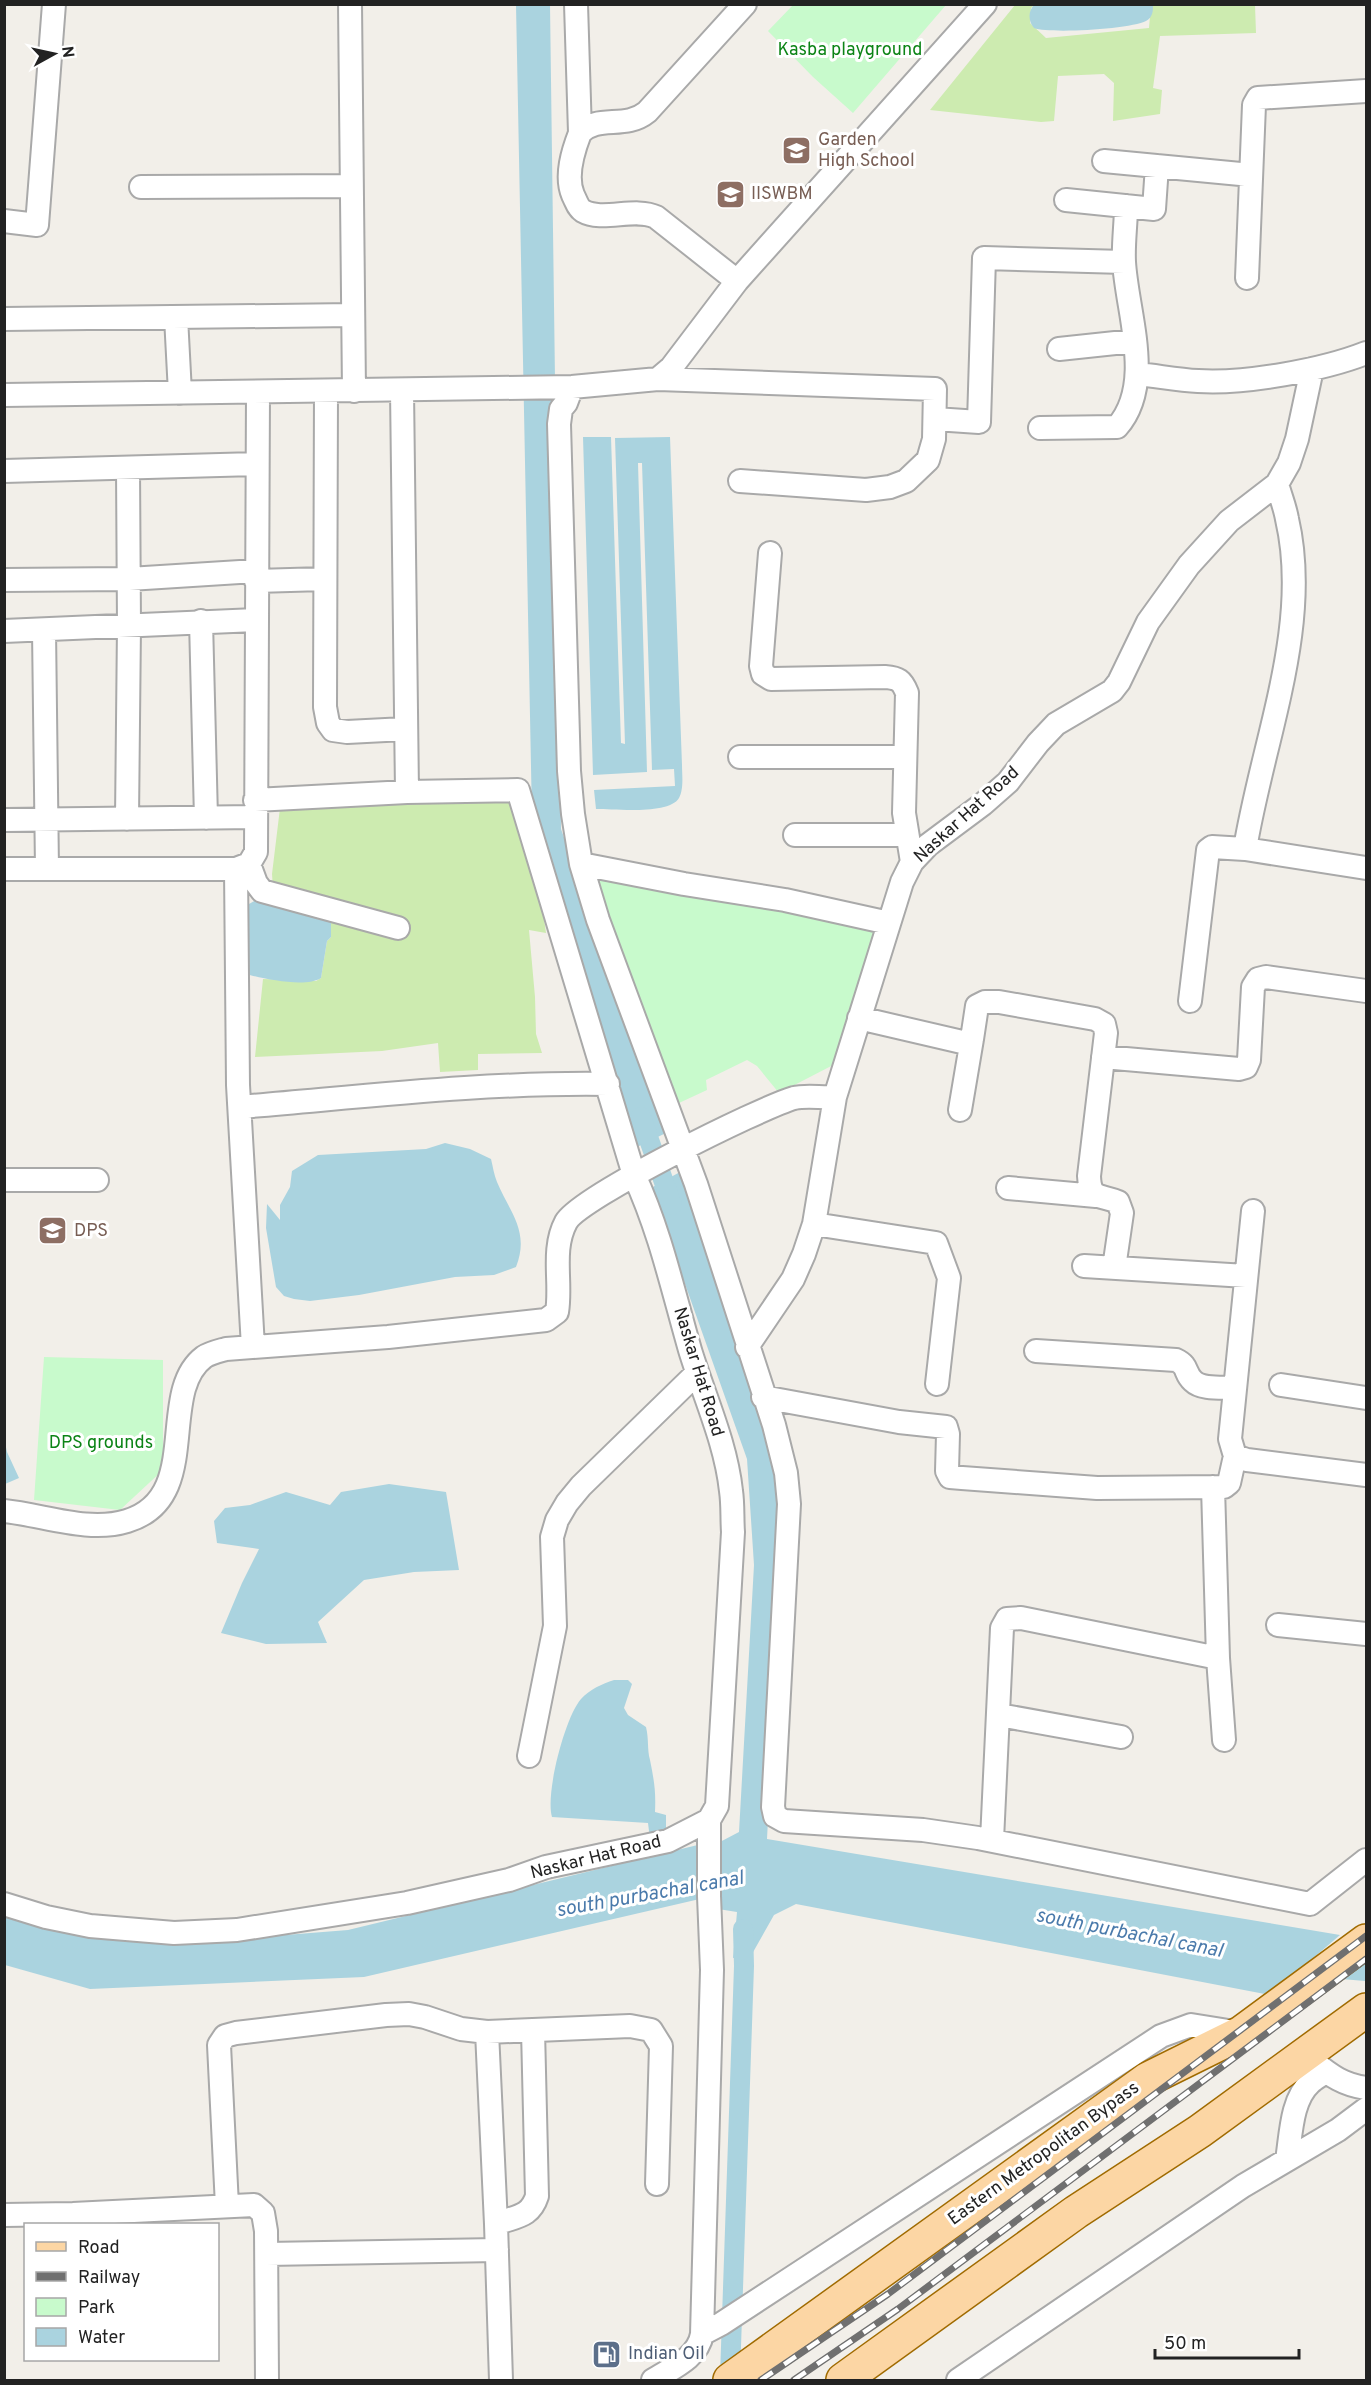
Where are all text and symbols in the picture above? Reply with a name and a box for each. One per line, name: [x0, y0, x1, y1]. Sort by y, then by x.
north arrow: [24, 24, 84, 84]
park label: Kasba playground: [778, 39, 922, 62]
text: N: [56, 45, 78, 59]
place label: Garden High School: [818, 129, 915, 173]
school or university icon: Garden High School: [781, 134, 813, 166]
school or university icon: IISWBM: [714, 178, 746, 210]
place label: IISWBM: [751, 183, 813, 206]
street label: Naskar Hat Road: [909, 762, 1025, 868]
school or university icon: DPS: [37, 1215, 69, 1247]
place label: DPS: [74, 1220, 108, 1243]
street label: Naskar Hat Road: [667, 1305, 729, 1439]
park label: DPS grounds: [49, 1432, 153, 1455]
street label: Naskar Hat Road: [528, 1831, 664, 1885]
water label: south purbachal canal: [554, 1866, 747, 1924]
water label: south purbachal canal: [1033, 1903, 1225, 1965]
street label: Eastern Metropolitan Bypass: [944, 2077, 1144, 2231]
legend: [24, 2223, 219, 2361]
text: Road: [78, 2237, 120, 2260]
text: Railway: [78, 2267, 140, 2290]
text: Park: [78, 2297, 115, 2320]
scale bar: [1155, 2322, 1299, 2360]
text: Water: [78, 2327, 125, 2350]
text: 50 m: [1164, 2333, 1206, 2356]
fuel station icon: Indian Oil: [591, 2338, 623, 2370]
place label: Indian Oil: [628, 2343, 705, 2366]

